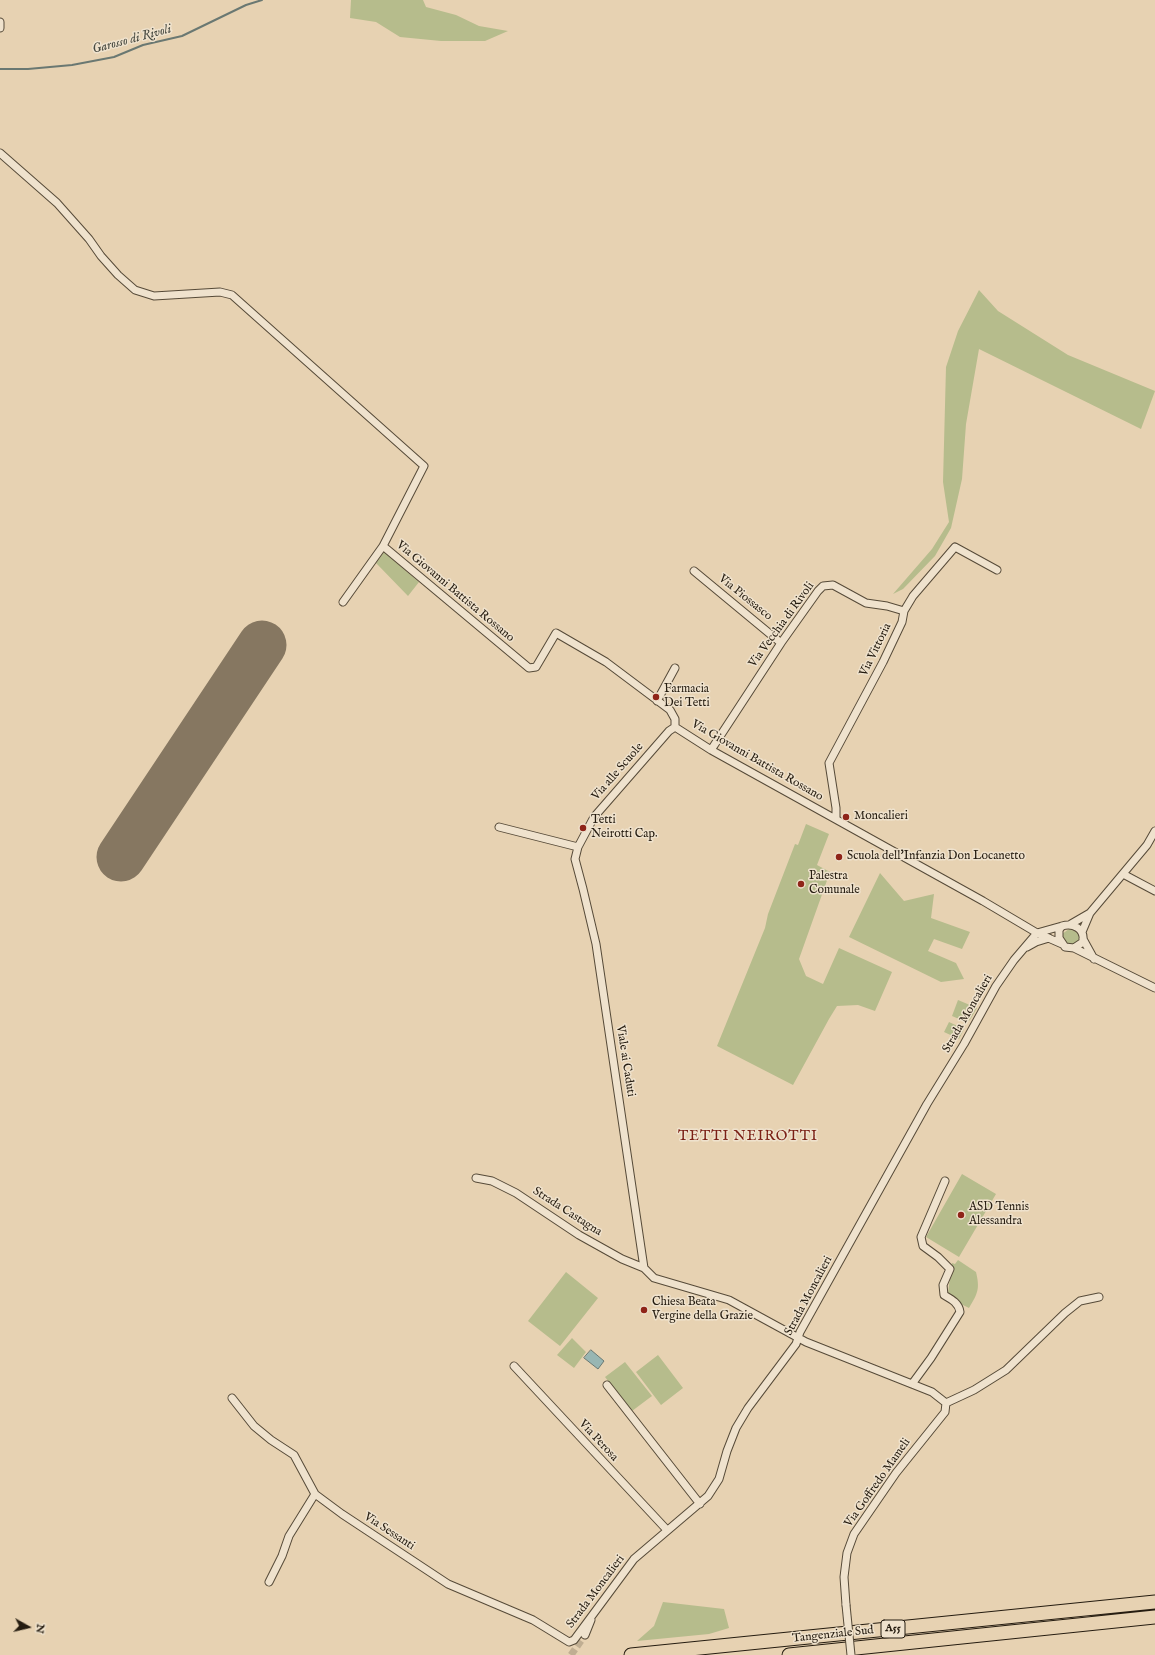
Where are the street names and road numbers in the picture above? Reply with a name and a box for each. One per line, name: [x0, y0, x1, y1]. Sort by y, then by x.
street label: Via Giovanni Battista Rossano: [393, 538, 517, 646]
street label: Via Piossasco: [715, 572, 775, 624]
street label: Via Vecchia di Rivoli: [746, 580, 818, 670]
street label: Via Vittoria: [857, 621, 895, 679]
street label: Via Giovanni Battista Rossano: [689, 717, 825, 805]
street label: Via alle Scuole: [589, 740, 647, 804]
street label: Strada Moncalieri: [940, 972, 996, 1056]
street label: Viale ai Caduti: [612, 1024, 638, 1098]
street label: Strada Castagna: [530, 1184, 604, 1240]
street label: Strada Moncalieri: [782, 1254, 836, 1338]
street label: Via Perosa: [575, 1417, 621, 1465]
street label: Via Goffredo Mameli: [842, 1436, 914, 1530]
street label: Via Sessanti: [361, 1510, 417, 1554]
street label: Strada Moncalieri: [564, 1553, 628, 1631]
road number: A55: [881, 1620, 905, 1638]
street label: Tangenziale Sud: [792, 1624, 874, 1646]

